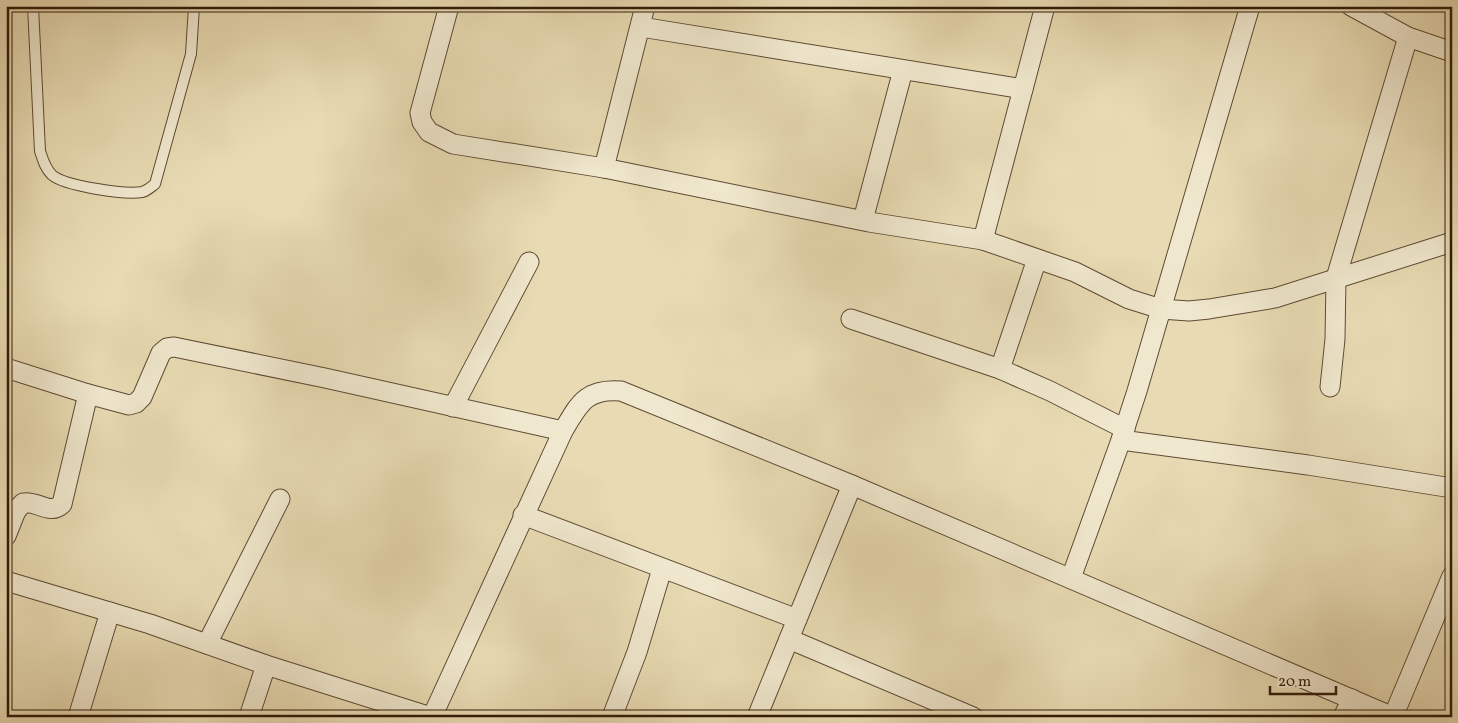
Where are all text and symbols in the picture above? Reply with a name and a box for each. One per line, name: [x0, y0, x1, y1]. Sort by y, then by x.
scale bar: [1270, 663, 1337, 695]
text: 20 m: [1278, 672, 1311, 693]

